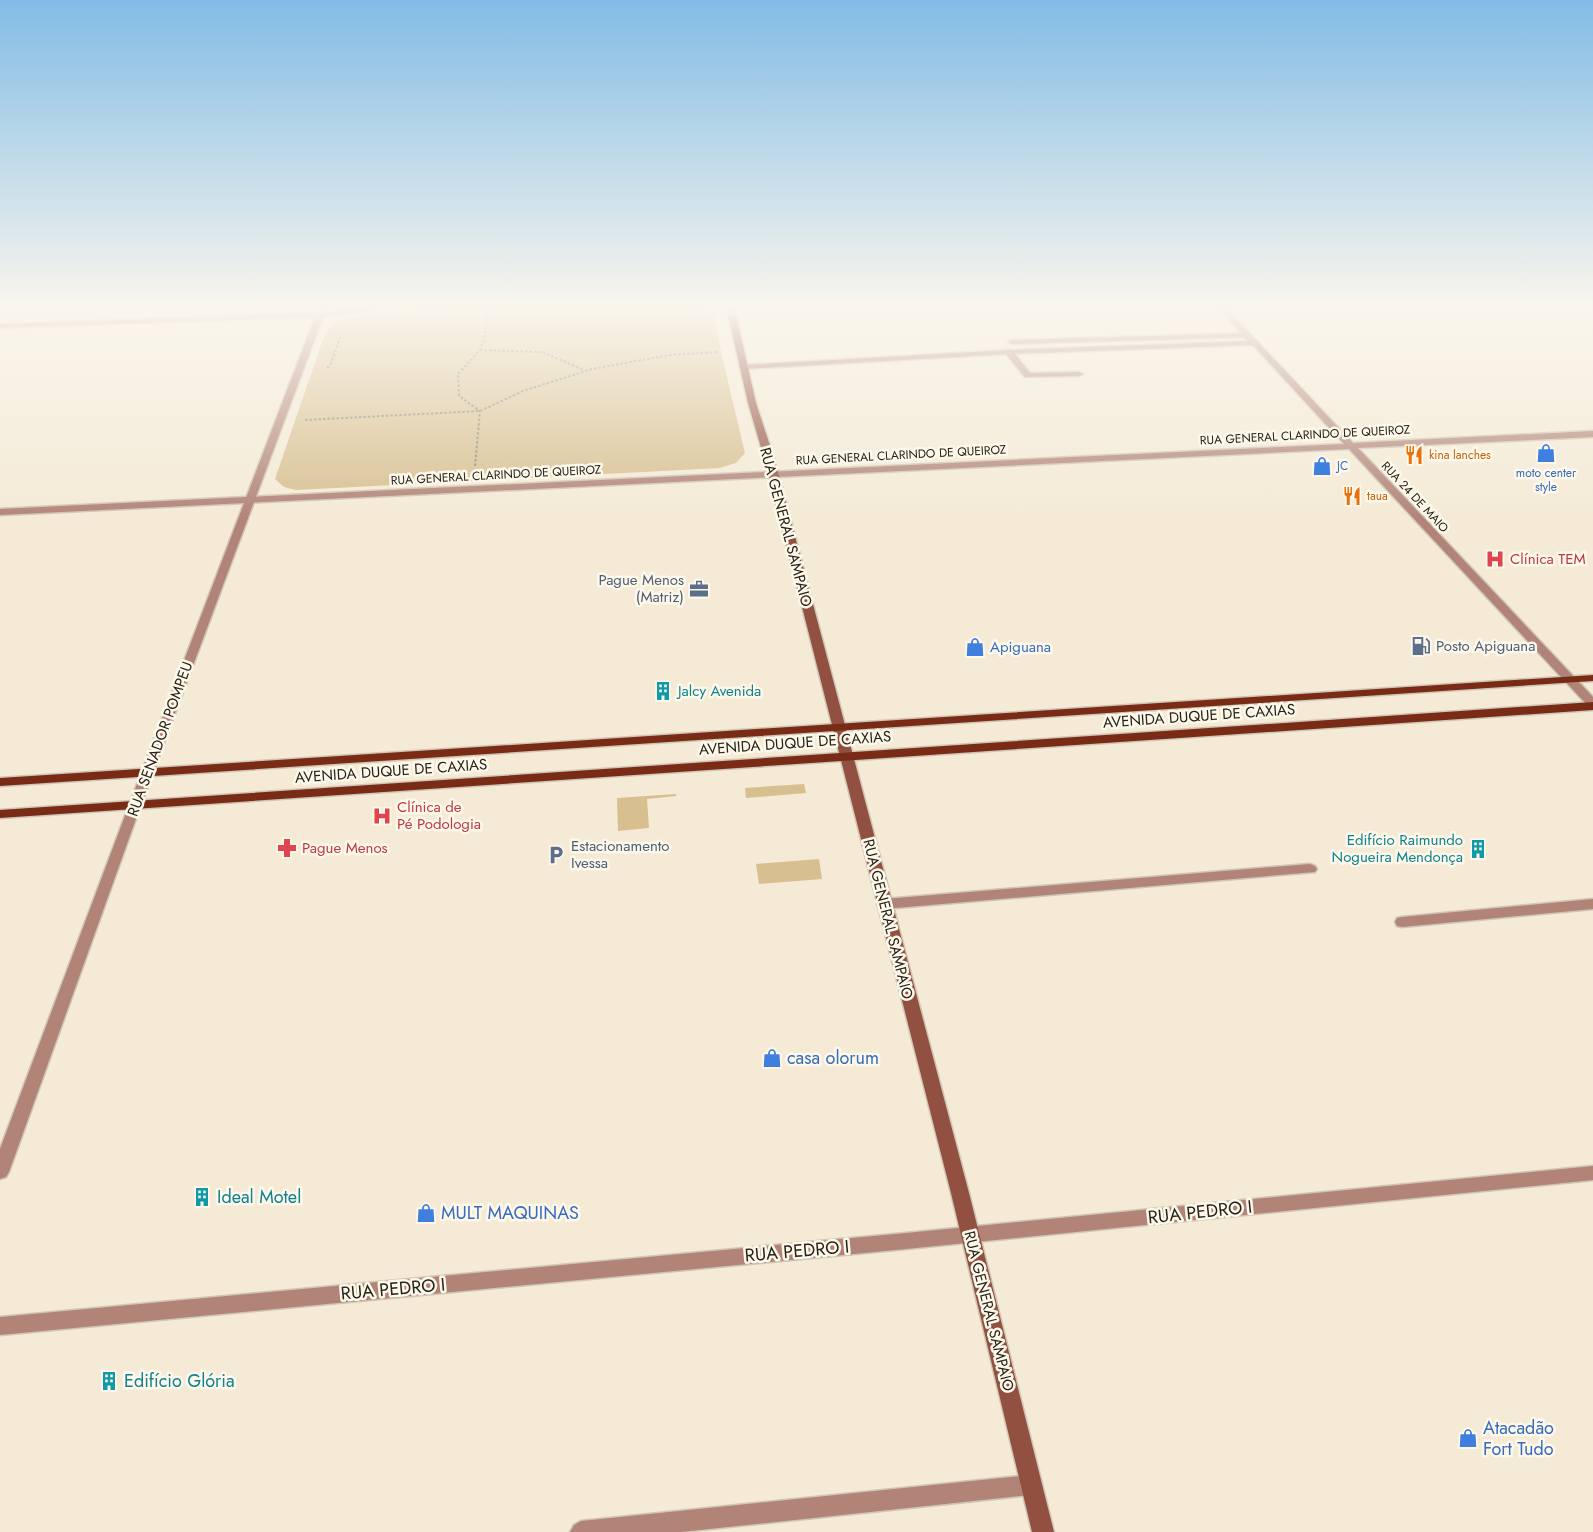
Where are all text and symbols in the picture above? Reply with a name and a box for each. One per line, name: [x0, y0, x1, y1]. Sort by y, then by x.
street label: RUA GENERAL CLARINDO DE QUEIROZ: [1199, 420, 1411, 449]
street label: RUA GENERAL CLARINDO DE QUEIROZ: [795, 440, 1007, 469]
shop icon: moto center style: [1535, 442, 1557, 464]
restaurant icon: kina lanches: [1403, 444, 1425, 466]
street label: RUA GENERAL SAMPAIO: [754, 445, 818, 609]
place label: kina lanches: [1429, 446, 1491, 464]
shop icon: JC: [1311, 455, 1333, 477]
place label: JC: [1335, 457, 1348, 475]
street label: RUA 24 DE MAIO: [1377, 457, 1453, 537]
street label: RUA GENERAL CLARINDO DE QUEIROZ: [390, 460, 602, 489]
place label: moto center style: [1516, 464, 1577, 496]
restaurant icon: taua: [1341, 485, 1363, 507]
place label: taua: [1367, 487, 1388, 505]
hospital icon: Clínica TEM: [1484, 548, 1506, 570]
place label: Clínica TEM: [1510, 548, 1586, 570]
place label: Pague Menos (Matriz): [598, 569, 684, 608]
office icon: Pague Menos (Matriz): [688, 578, 710, 600]
fuel station icon: Posto Apiguana: [1410, 635, 1432, 657]
place label: Posto Apiguana: [1436, 635, 1535, 657]
shop icon: Apiguana: [964, 636, 986, 658]
place label: Apiguana: [990, 636, 1051, 658]
street label: RUA SENADOR POMPEU: [122, 659, 198, 819]
building icon: Jalcy Avenida: [652, 680, 674, 702]
place label: Jalcy Avenida: [676, 680, 761, 702]
street label: AVENIDA DUQUE DE CAXIAS: [1102, 698, 1296, 734]
street label: AVENIDA DUQUE DE CAXIAS: [698, 725, 892, 761]
street label: AVENIDA DUQUE DE CAXIAS: [294, 753, 488, 789]
place label: Clínica de Pé Podologia: [397, 796, 481, 835]
hospital icon: Clínica de Pé Podologia: [371, 805, 393, 827]
place label: Edifício Raimundo Nogueira Mendonça: [1332, 829, 1463, 868]
place label: Estacionamento Ivessa: [571, 835, 670, 874]
pharmacy icon: Pague Menos: [276, 837, 298, 859]
place label: Pague Menos: [302, 837, 388, 859]
street label: RUA GENERAL SAMPAIO: [857, 837, 919, 1002]
building icon: Edifício Raimundo Nogueira Mendonça: [1467, 838, 1489, 860]
parking icon: Estacionamento Ivessa: [545, 844, 567, 866]
place label: casa olorum: [787, 1045, 879, 1071]
shop icon: casa olorum: [761, 1047, 783, 1069]
place label: Ideal Motel: [217, 1184, 301, 1210]
building icon: Ideal Motel: [191, 1186, 213, 1208]
street label: RUA PEDRO I: [1147, 1194, 1253, 1230]
place label: MULT MAQUINAS: [441, 1200, 579, 1226]
shop icon: MULT MAQUINAS: [415, 1202, 437, 1224]
street label: RUA GENERAL SAMPAIO: [958, 1229, 1020, 1394]
street label: RUA PEDRO I: [744, 1233, 850, 1269]
street label: RUA PEDRO I: [340, 1271, 446, 1307]
place label: Edifício Glória: [124, 1368, 235, 1394]
building icon: Edifício Glória: [98, 1370, 120, 1392]
place label: Atacadão Fort Tudo: [1483, 1415, 1554, 1462]
shop icon: Atacadão Fort Tudo: [1457, 1427, 1479, 1449]

